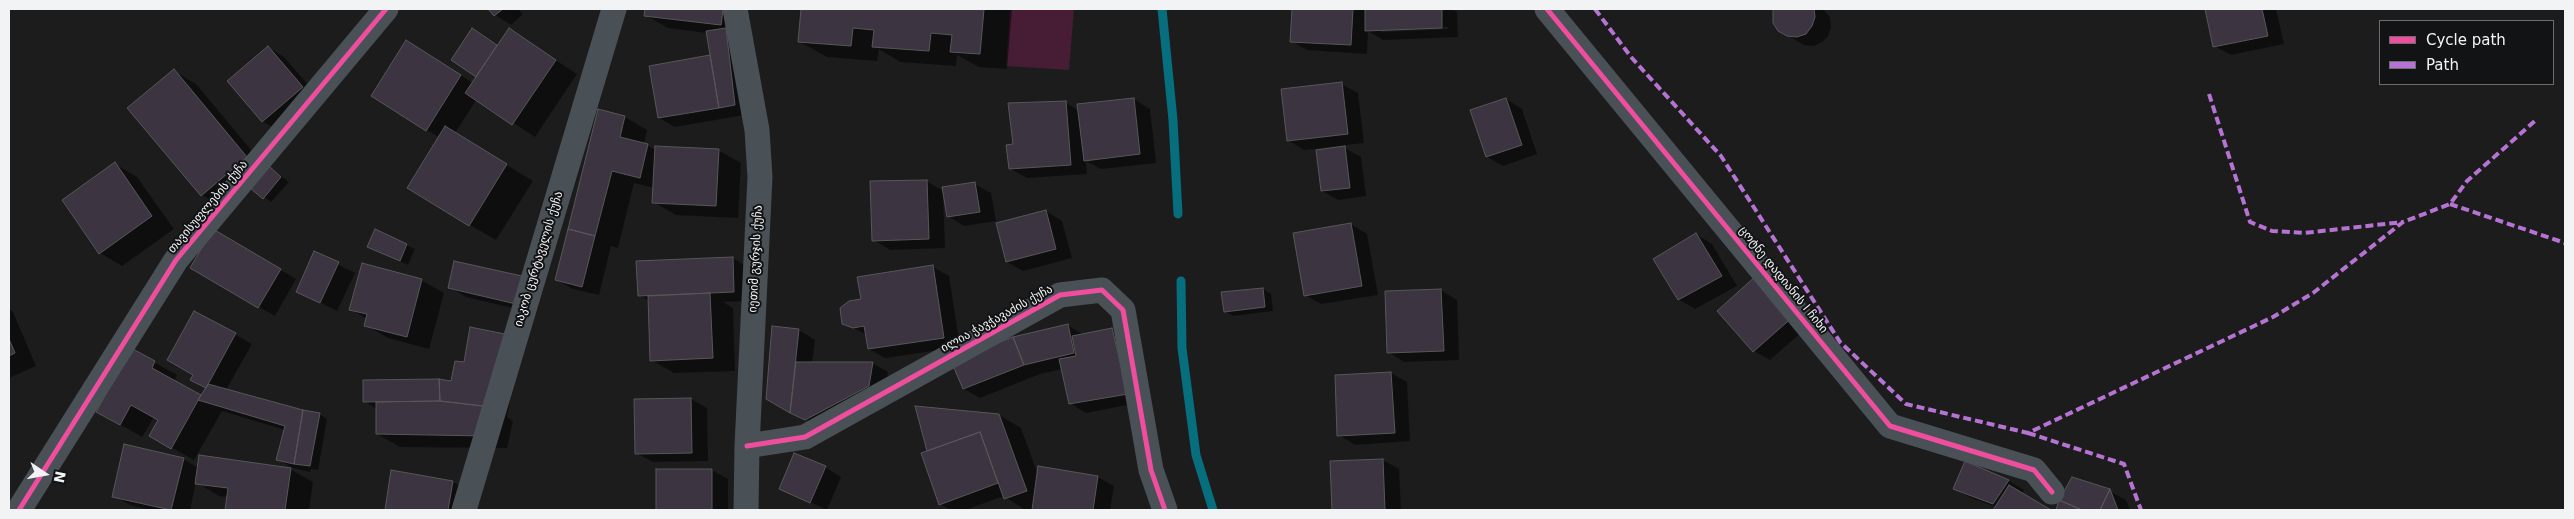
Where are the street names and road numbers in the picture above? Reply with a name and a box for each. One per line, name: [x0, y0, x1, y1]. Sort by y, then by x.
street label: თავისუფლების ქუჩა: [165, 158, 251, 256]
street label: იაკობ ცურტაველის ქუჩა: [512, 190, 566, 328]
street label: იეთიმ გურჯის ქუჩა: [746, 205, 766, 313]
street label: ცოტნე დადიანის I ჩიხი: [1735, 224, 1831, 336]
street label: ილია ჭავჭავაძის ქუჩა: [939, 282, 1055, 356]

